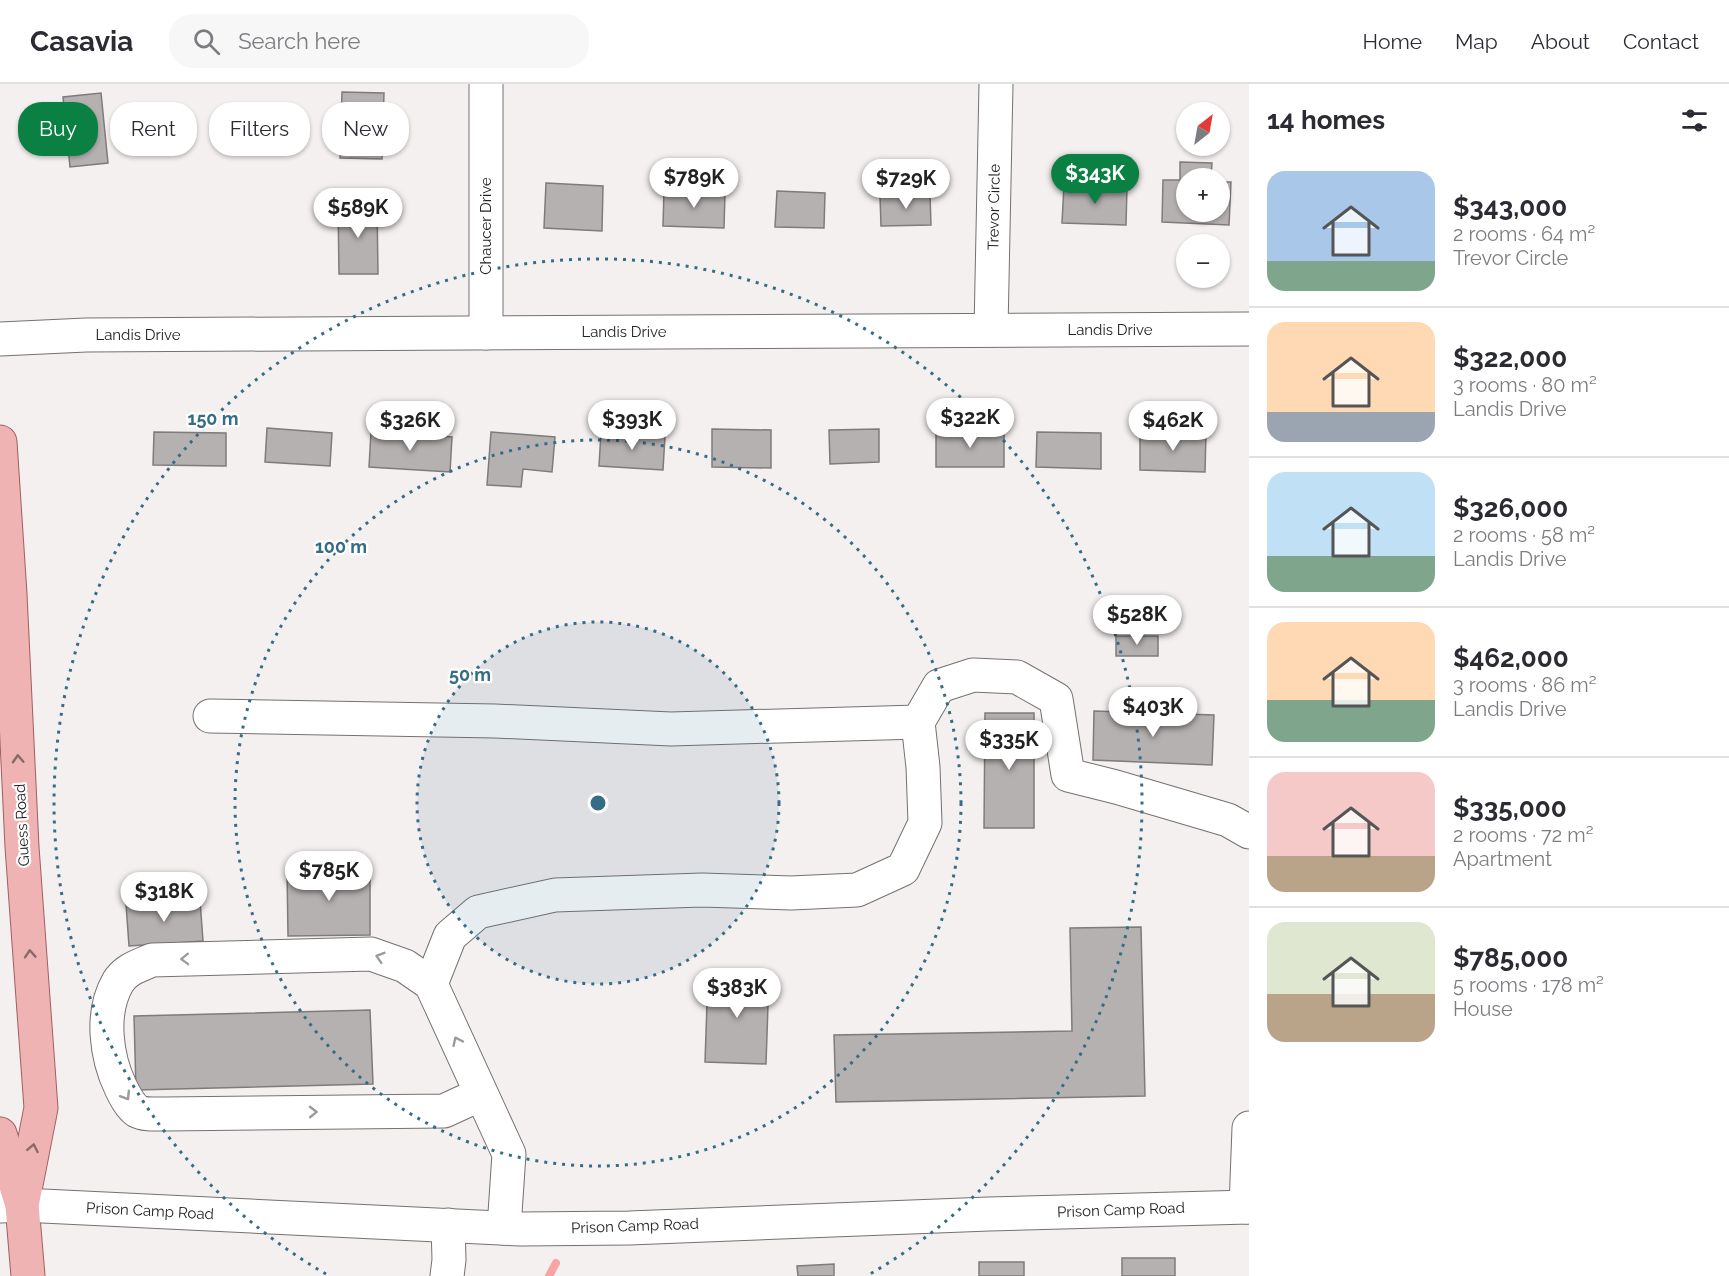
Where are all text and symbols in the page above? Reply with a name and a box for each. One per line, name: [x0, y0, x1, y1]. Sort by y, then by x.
search box: [169, 14, 589, 68]
text: Casavia: [30, 25, 133, 58]
icon: search: [190, 25, 223, 58]
text: Search here: [238, 28, 360, 54]
text: Home: [1363, 29, 1422, 54]
text: Map: [1455, 29, 1498, 54]
text: About: [1531, 29, 1590, 54]
text: Contact: [1623, 29, 1699, 54]
chip: Buy: [18, 102, 98, 156]
chip: Rent: [110, 102, 197, 156]
chip: Filters: [209, 102, 310, 156]
chip: New: [322, 102, 409, 156]
north arrow: [1176, 102, 1230, 156]
map controls: [1176, 102, 1230, 288]
icon: filters: [1678, 104, 1711, 137]
text: 14 homes: [1267, 105, 1385, 135]
pin: $343K: [1053, 154, 1137, 205]
pin: $789K: [652, 158, 736, 209]
pin: $729K: [864, 159, 948, 210]
text: $343K: [1065, 161, 1125, 185]
street label: Trevor Circle: [984, 163, 1004, 250]
text: $789K: [663, 165, 725, 189]
text: $729K: [876, 166, 936, 190]
button: +: [1176, 168, 1230, 222]
street label: Chaucer Drive: [477, 177, 495, 275]
pin: $589K: [316, 188, 400, 239]
text: $343,000: [1453, 192, 1567, 222]
text: $589K: [328, 195, 389, 219]
icon: home: [1315, 195, 1387, 267]
text: 2 rooms · 64 m²: [1453, 222, 1595, 246]
button: −: [1176, 234, 1230, 288]
text: Trevor Circle: [1453, 246, 1568, 270]
street label: Landis Drive: [1067, 321, 1153, 339]
street label: Landis Drive: [581, 323, 667, 341]
street label: Landis Drive: [95, 326, 181, 344]
text: $322,000: [1453, 343, 1567, 373]
icon: home: [1315, 346, 1387, 418]
text: 3 rooms · 80 m²: [1453, 373, 1597, 397]
text: Landis Drive: [1453, 397, 1567, 421]
pin: $322K: [928, 398, 1012, 449]
pin: $393K: [590, 400, 674, 451]
pin: $326K: [368, 401, 452, 452]
pin: $462K: [1131, 401, 1215, 452]
text: $322K: [940, 405, 1000, 429]
text: $393K: [602, 407, 662, 431]
text: 150 m: [188, 408, 239, 429]
text: $326K: [380, 408, 440, 432]
text: $462K: [1143, 408, 1203, 432]
text: $326,000: [1453, 493, 1568, 523]
icon: home: [1315, 496, 1387, 568]
text: 2 rooms · 58 m²: [1453, 523, 1595, 547]
text: 100 m: [315, 536, 367, 557]
text: Landis Drive: [1453, 547, 1567, 571]
pin: $528K: [1095, 595, 1179, 646]
text: $528K: [1107, 602, 1167, 626]
text: $462,000: [1453, 643, 1569, 673]
icon: home: [1315, 646, 1387, 718]
text: 50 m: [449, 664, 491, 685]
text: 3 rooms · 86 m²: [1453, 673, 1596, 697]
pin: $403K: [1111, 687, 1195, 738]
text: $403K: [1123, 694, 1183, 718]
text: Landis Drive: [1453, 697, 1567, 721]
pin: $335K: [967, 720, 1051, 771]
text: $335K: [979, 727, 1039, 751]
one-way arrow: [12, 755, 25, 764]
street label: Guess Road: [11, 783, 33, 867]
centre of rings: [588, 793, 608, 813]
text: $335,000: [1453, 793, 1567, 823]
icon: home: [1315, 796, 1387, 868]
text: 2 rooms · 72 m²: [1453, 823, 1593, 847]
text: Apartment: [1453, 847, 1552, 871]
pin: $785K: [287, 851, 371, 902]
text: $785K: [299, 858, 359, 882]
pin: $318K: [122, 872, 206, 923]
text: $318K: [134, 879, 194, 903]
text: $785,000: [1453, 943, 1568, 973]
icon: home: [1315, 946, 1387, 1018]
one-way arrow: [24, 949, 37, 958]
one-way arrow: [375, 952, 386, 964]
one-way arrow: [181, 953, 190, 966]
pin: $383K: [695, 968, 779, 1019]
text: 5 rooms · 178 m²: [1453, 973, 1604, 997]
text: $383K: [707, 975, 767, 999]
text: House: [1453, 997, 1513, 1021]
one-way arrow: [452, 1036, 464, 1047]
one-way arrow: [119, 1090, 131, 1100]
one-way arrow: [309, 1106, 318, 1119]
one-way arrow: [26, 1143, 39, 1153]
street label: Prison Camp Road: [86, 1199, 214, 1223]
street label: Prison Camp Road: [1057, 1199, 1185, 1221]
street label: Prison Camp Road: [571, 1215, 699, 1237]

